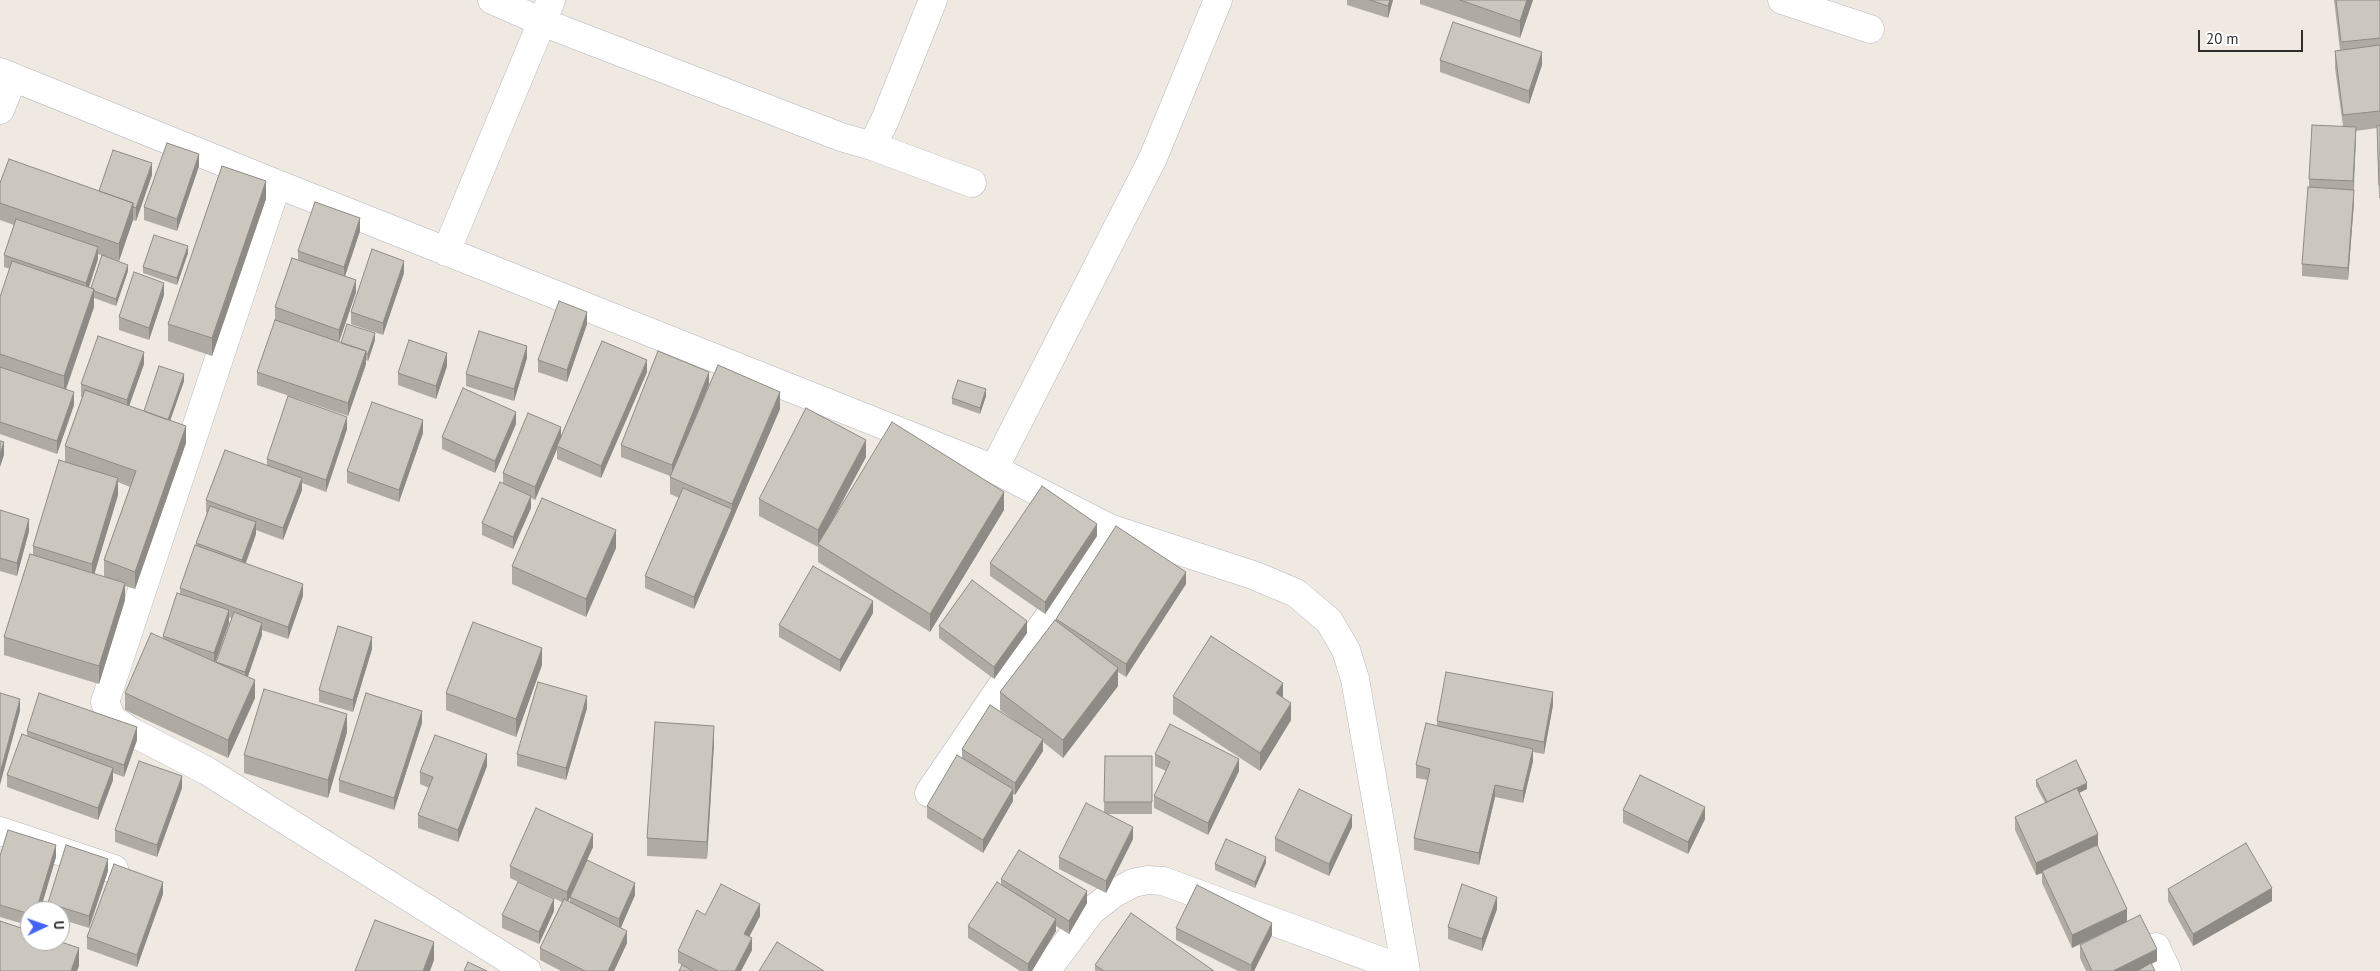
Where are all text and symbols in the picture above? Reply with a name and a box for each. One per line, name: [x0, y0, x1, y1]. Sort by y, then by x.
scale bar: [2200, 20, 2305, 52]
text: 20 m: [2206, 29, 2239, 48]
north arrow: [20, 901, 70, 951]
text: U: [50, 920, 68, 930]

